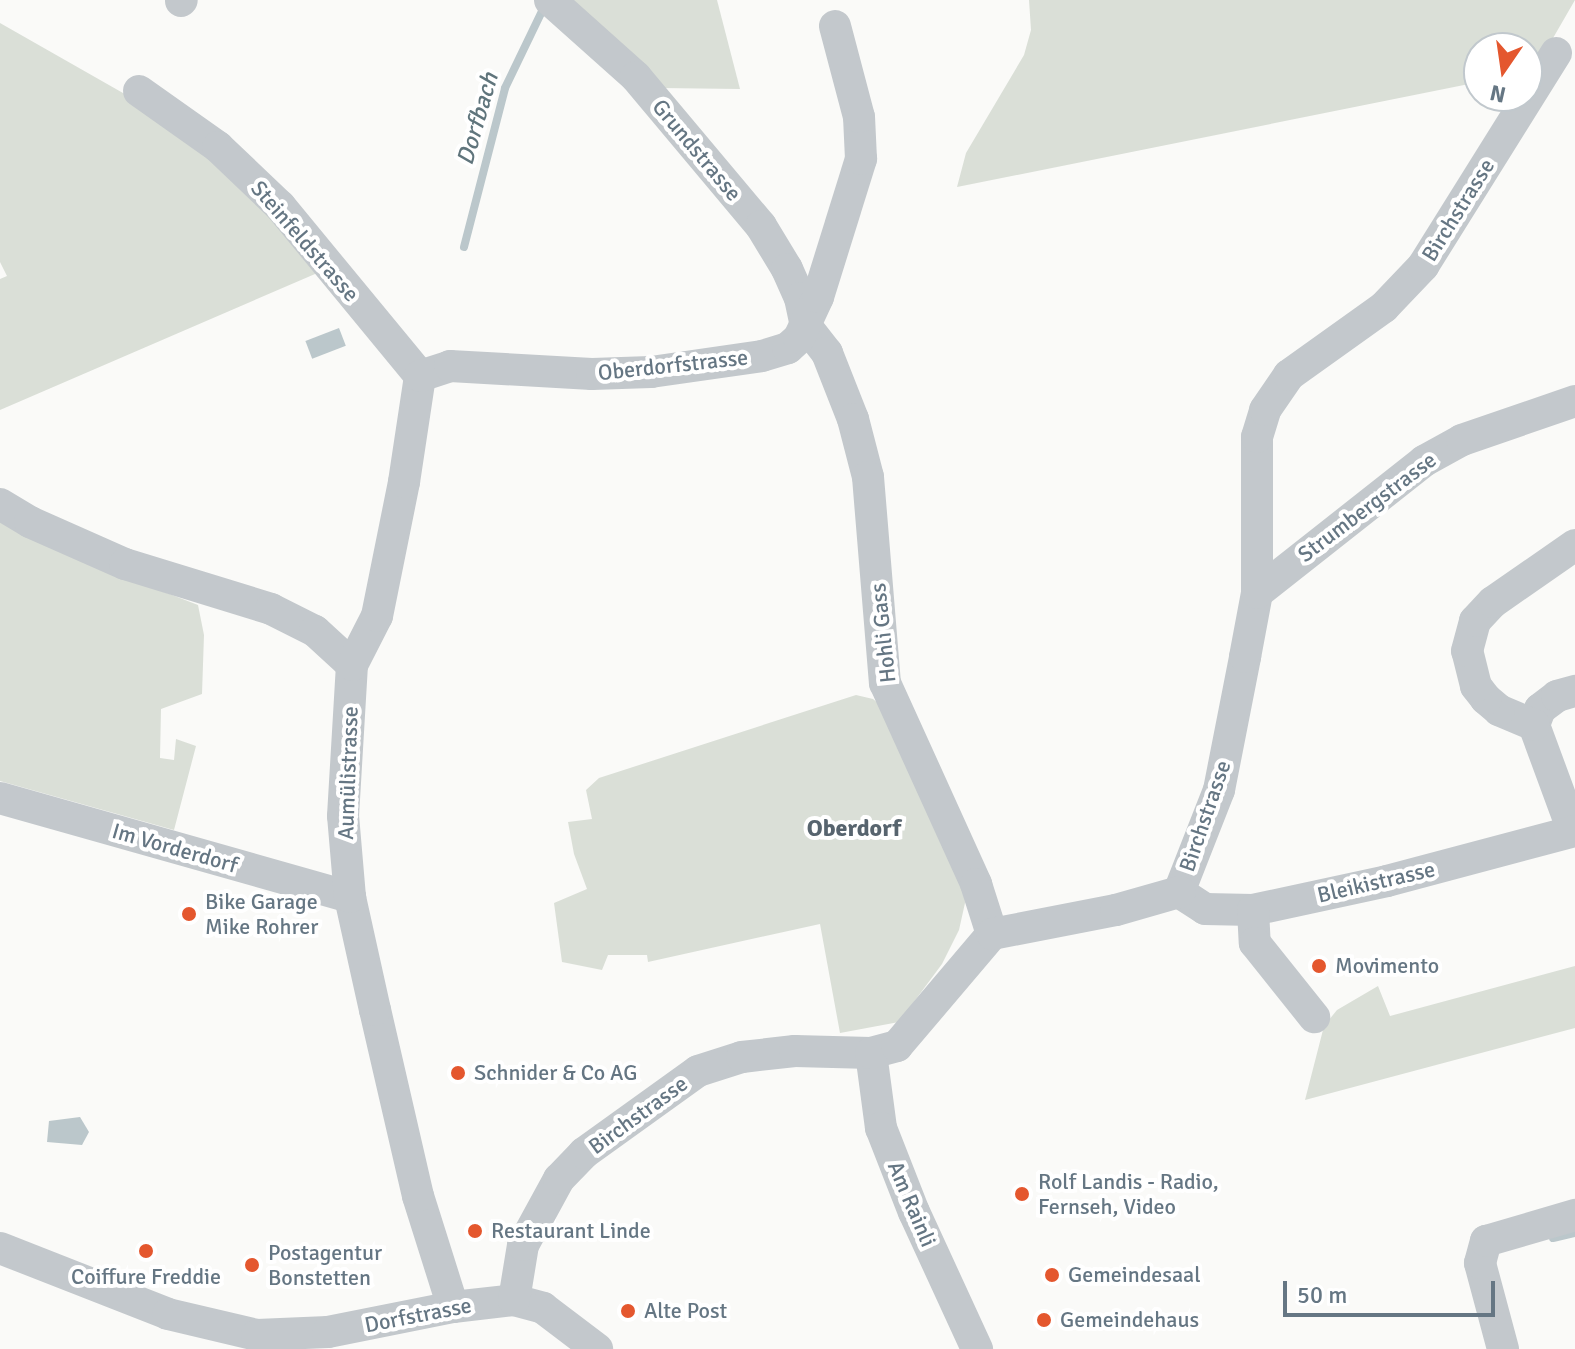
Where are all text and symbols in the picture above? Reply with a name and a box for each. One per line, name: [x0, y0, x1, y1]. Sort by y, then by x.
north arrow: [1463, 32, 1543, 112]
water label: Dorfbach: [451, 69, 505, 169]
text: N: [1487, 79, 1508, 109]
street label: Grundstrasse: [647, 94, 747, 206]
street label: Birchstrasse: [1416, 154, 1500, 266]
street label: Steinfeldstrasse: [245, 175, 365, 307]
street label: Oberdorfstrasse: [597, 344, 749, 386]
street label: Strumbergstrasse: [1293, 446, 1441, 568]
street label: Hohli Gass: [865, 582, 901, 684]
street label: Aumülistrasse: [332, 706, 364, 840]
street label: Birchstrasse: [1174, 757, 1236, 875]
district label: Oberdorf: [807, 815, 901, 843]
street label: Im Vorderdorf: [109, 817, 241, 879]
street label: Bleikistrasse: [1315, 856, 1437, 908]
place label: Bike Garage Mike Rohrer: [205, 888, 318, 940]
marker: Bike Garage Mike Rohrer: [180, 905, 198, 923]
place label: Movimento: [1335, 953, 1439, 979]
marker: Movimento: [1310, 957, 1328, 975]
place label: Schnider & Co AG: [474, 1060, 637, 1086]
marker: Schnider & Co AG: [449, 1064, 467, 1082]
street label: Birchstrasse: [583, 1070, 693, 1160]
street label: Am Rainli: [882, 1157, 942, 1251]
place label: Rolf Landis - Radio, Fernseh, Video: [1038, 1168, 1219, 1220]
marker: Rolf Landis - Radio, Fernseh, Video: [1013, 1185, 1031, 1203]
place label: Restaurant Linde: [491, 1218, 651, 1244]
marker: Restaurant Linde: [466, 1222, 484, 1240]
place label: Postagentur Bonstetten: [268, 1239, 382, 1290]
marker: Coiffure Freddie: [137, 1242, 155, 1260]
marker: Postagentur Bonstetten: [243, 1256, 261, 1274]
place label: Gemeindesaal: [1068, 1262, 1201, 1288]
place label: Coiffure Freddie: [71, 1264, 221, 1290]
scale bar: [1287, 1265, 1499, 1315]
marker: Gemeindesaal: [1043, 1266, 1061, 1284]
text: 50 m: [1297, 1280, 1347, 1310]
street label: Dorfstrasse: [362, 1292, 474, 1338]
place label: Alte Post: [644, 1298, 727, 1324]
marker: Alte Post: [619, 1302, 637, 1320]
place label: Gemeindehaus: [1060, 1307, 1199, 1333]
marker: Gemeindehaus: [1035, 1311, 1053, 1329]

